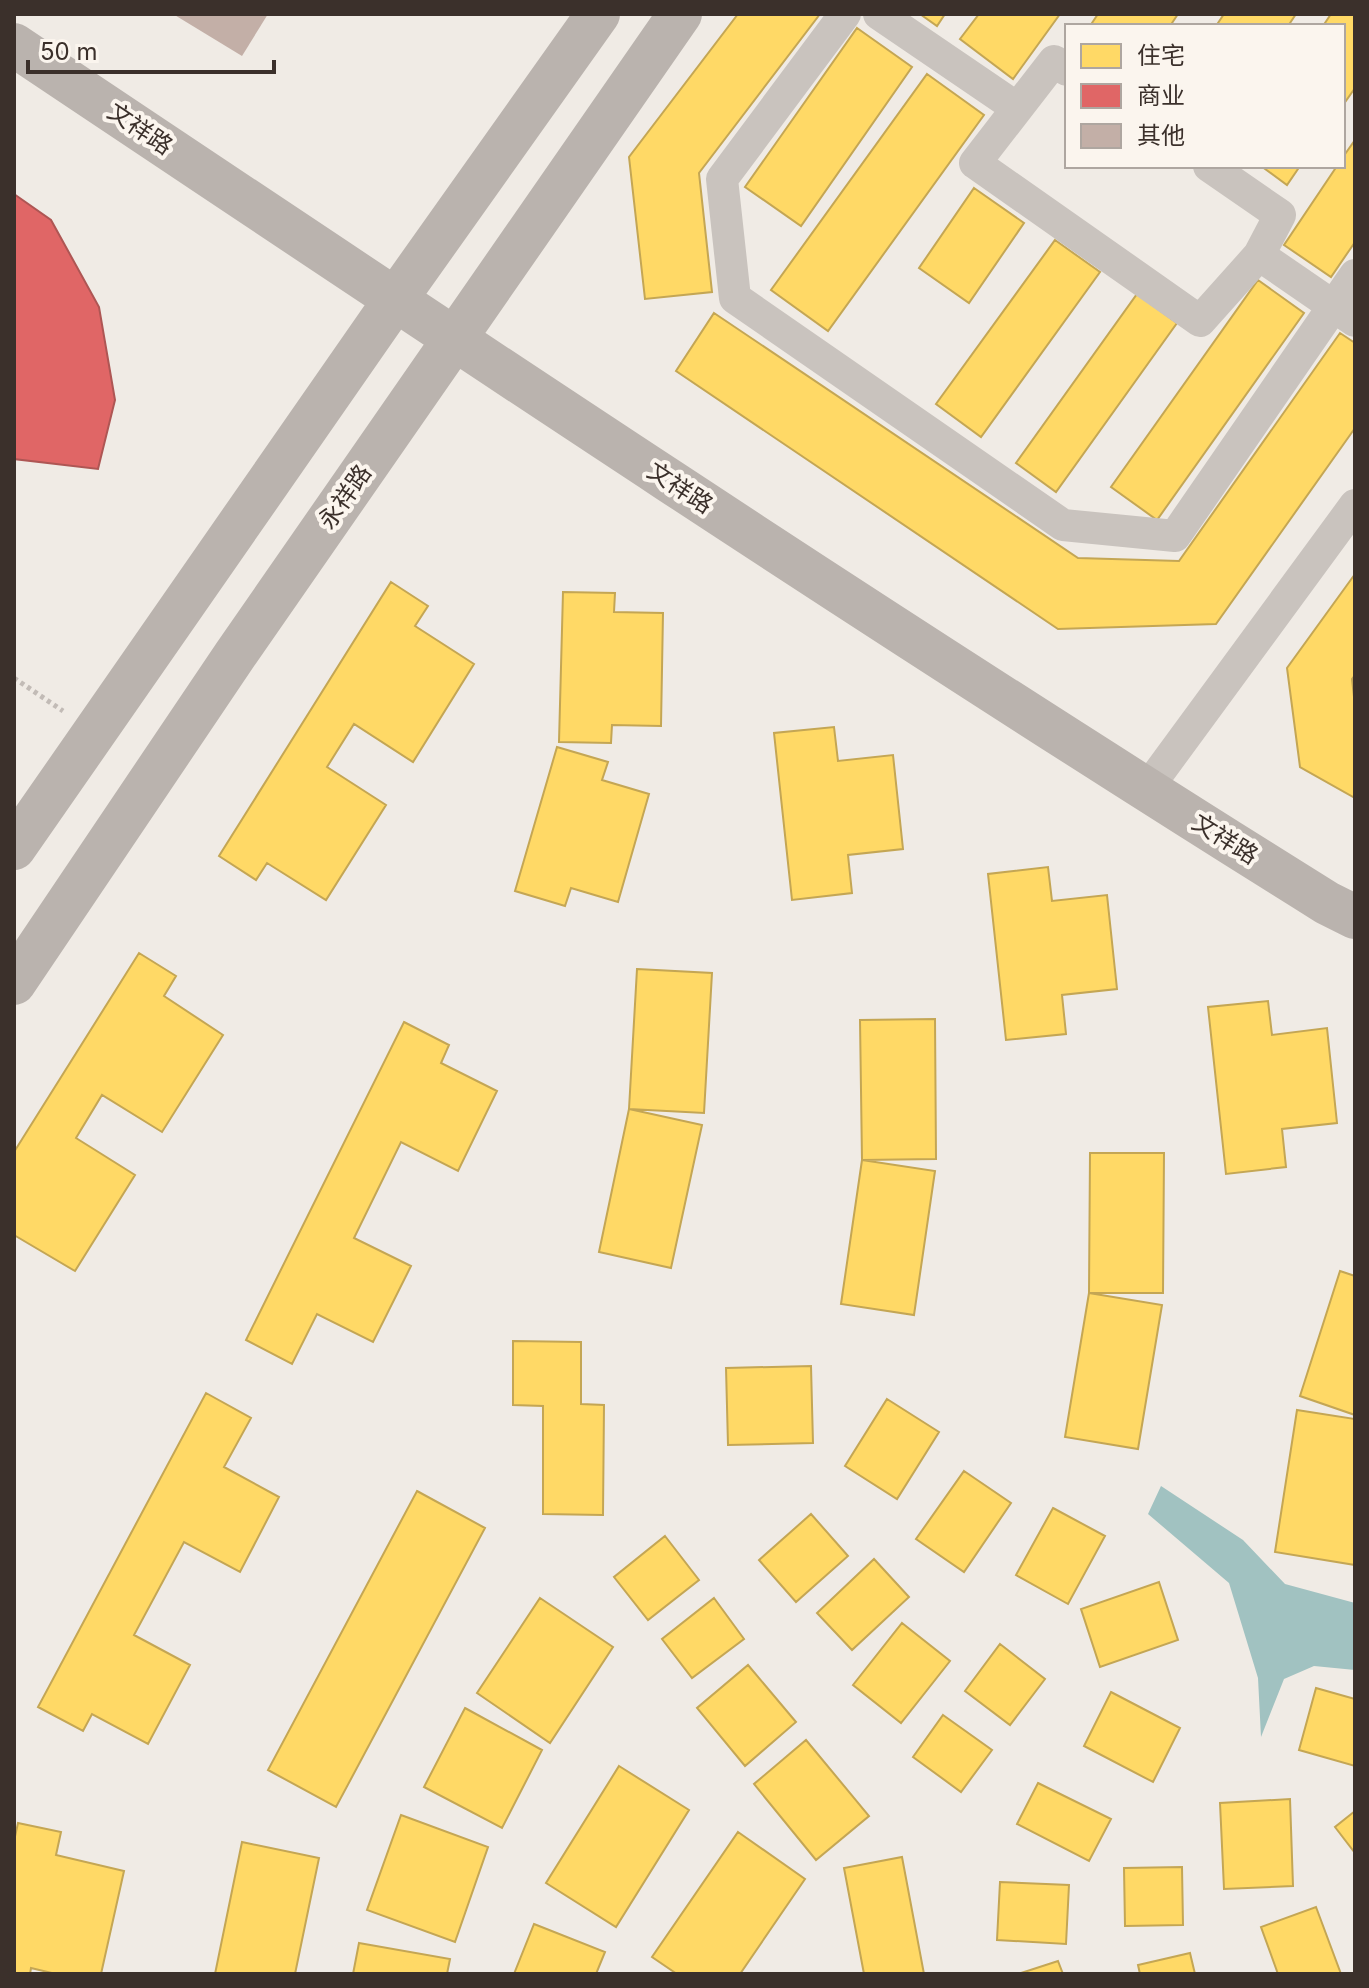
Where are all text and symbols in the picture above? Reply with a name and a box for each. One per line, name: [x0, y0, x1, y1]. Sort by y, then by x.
scale bar: [28, 24, 274, 74]
legend: [1065, 24, 1345, 168]
text: 50 m: [40, 37, 98, 66]
text: 住宅: [1137, 41, 1185, 70]
text: 商业: [1137, 81, 1185, 110]
street label: 文祥路: [102, 96, 178, 161]
text: 其他: [1137, 121, 1185, 150]
street label: 文祥路: [642, 456, 718, 519]
street label: 永祥路: [312, 459, 377, 535]
street label: 文祥路: [1187, 807, 1263, 870]

